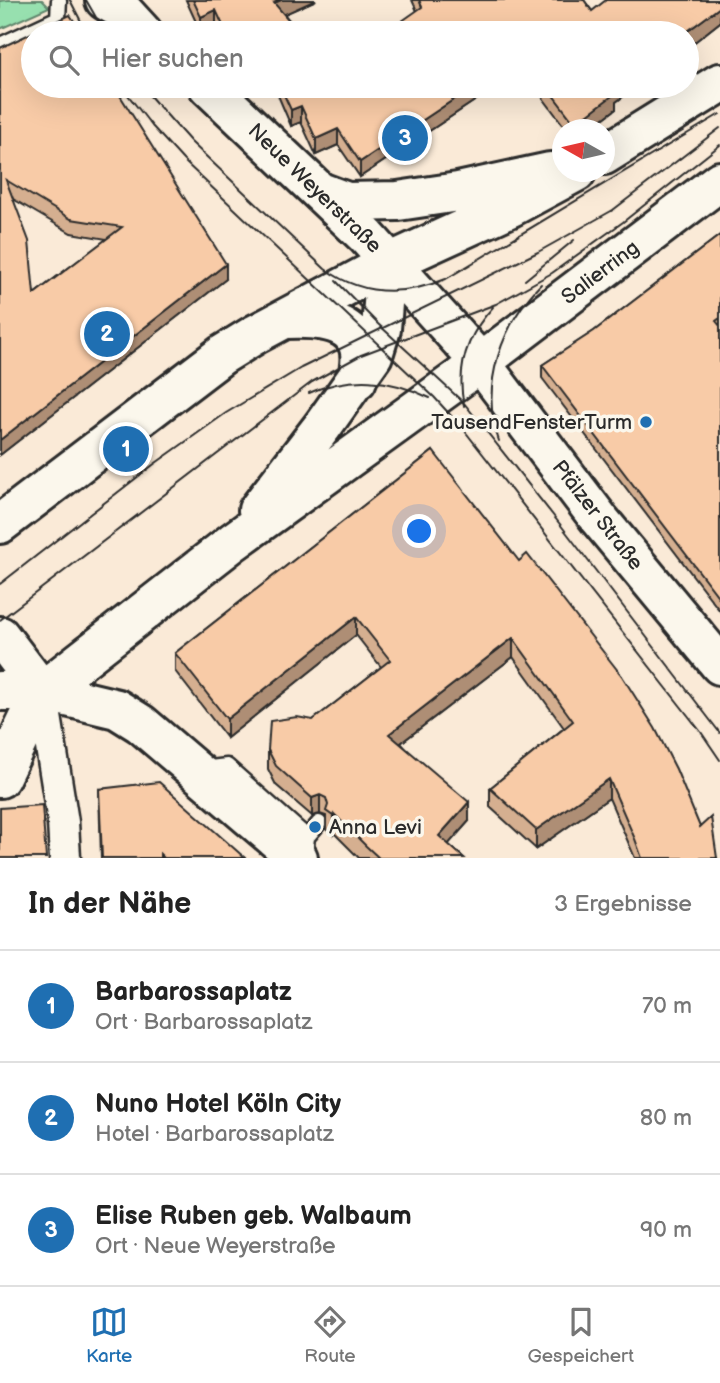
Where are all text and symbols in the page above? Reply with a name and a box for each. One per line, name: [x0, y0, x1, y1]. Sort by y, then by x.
search box: [21, 21, 699, 98]
icon: search: [45, 41, 83, 79]
text: Hier suchen: [101, 44, 244, 75]
pin: 3: [382, 112, 428, 164]
street label: Neue Weyerstraße: [243, 118, 387, 258]
north arrow: [552, 119, 615, 182]
street label: Salierring: [557, 235, 644, 310]
pin: 2: [84, 308, 130, 360]
place label: TausendFensterTurm: [431, 410, 632, 435]
marker: TausendFensterTurm: [638, 414, 654, 430]
pin: 1: [103, 423, 149, 475]
street label: Pfälzer Straße: [547, 455, 648, 575]
your location: [402, 514, 436, 548]
place label: Anna Levi: [329, 815, 422, 840]
marker: Anna Levi: [307, 819, 323, 835]
text: In der Nähe: [28, 886, 191, 922]
text: 3 Ergebnisse: [554, 890, 692, 918]
text: Barbarossaplatz: [95, 977, 292, 1008]
text: 1: [46, 992, 56, 1020]
text: 70 m: [642, 992, 692, 1020]
text: Ort · Barbarossaplatz: [95, 1008, 312, 1036]
text: Nuno Hotel Köln City: [95, 1089, 341, 1120]
text: 2: [44, 1104, 58, 1132]
text: 80 m: [640, 1104, 692, 1132]
text: Hotel · Barbarossaplatz: [95, 1120, 334, 1148]
text: Elise Ruben geb. Walbaum: [95, 1201, 412, 1232]
text: 3: [44, 1216, 58, 1244]
text: 90 m: [640, 1216, 692, 1244]
text: Ort · Neue Weyerstraße: [95, 1232, 336, 1260]
tab: Karte: [86, 1303, 132, 1368]
tab: Route: [304, 1303, 356, 1368]
tab: Gespeichert: [528, 1303, 634, 1368]

